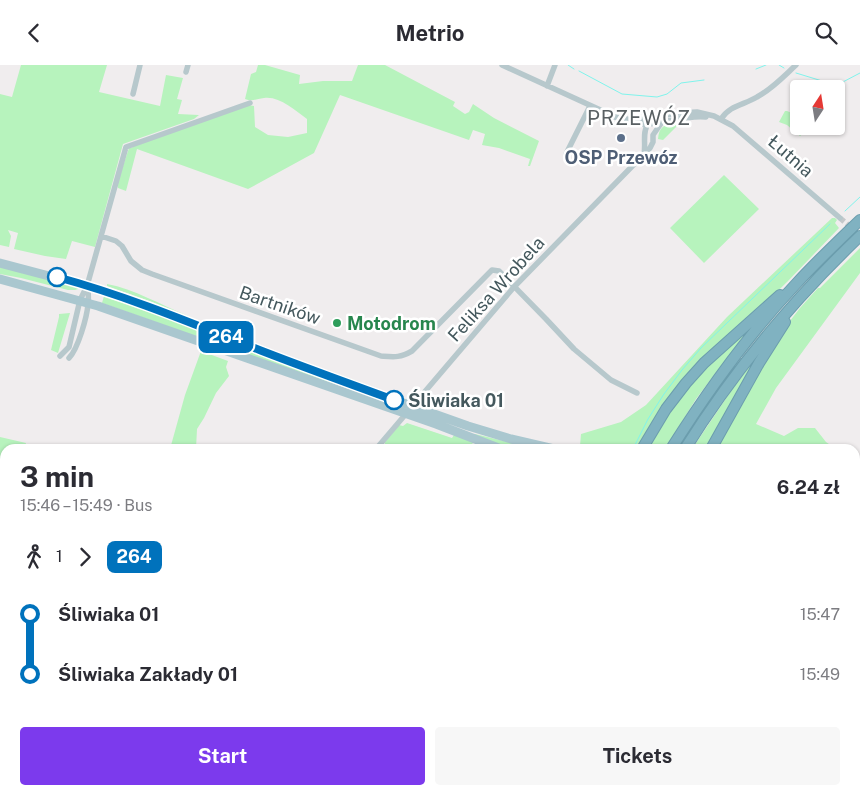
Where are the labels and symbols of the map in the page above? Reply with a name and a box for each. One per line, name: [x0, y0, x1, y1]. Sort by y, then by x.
north arrow: [790, 80, 845, 135]
district label: PRZEWÓZ: [587, 105, 691, 130]
street label: Łutnia: [764, 131, 818, 181]
marker: OSP Przewóz: [615, 132, 627, 144]
place label: OSP Przewóz: [564, 147, 678, 168]
street label: Feliksa Wrobela: [443, 232, 549, 346]
unlabelled marker: [47, 267, 67, 287]
street label: Bartników: [237, 281, 323, 329]
place label: Motodrom: [347, 313, 436, 334]
marker: Motodrom: [331, 317, 343, 329]
line badge: 264: [197, 321, 255, 353]
place label: Śliwiaka 01: [408, 389, 504, 411]
marker: Śliwiaka 01: [384, 390, 404, 410]

